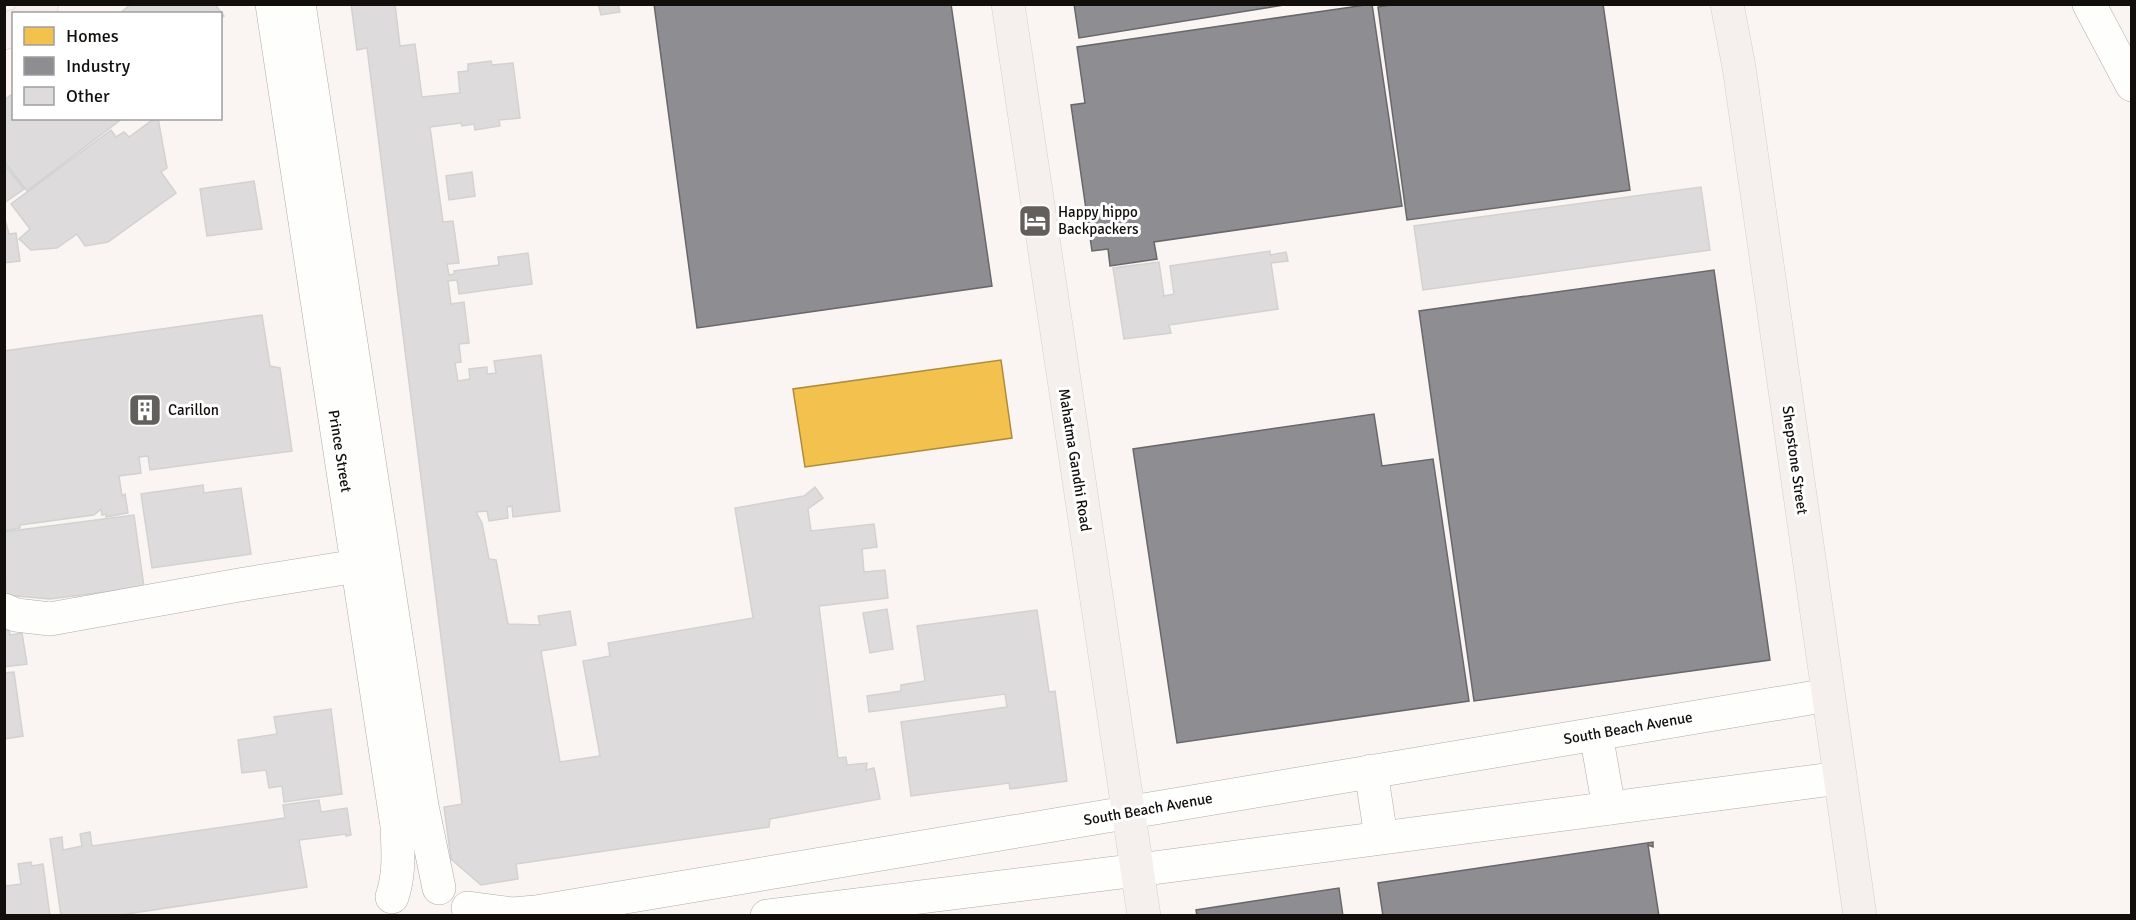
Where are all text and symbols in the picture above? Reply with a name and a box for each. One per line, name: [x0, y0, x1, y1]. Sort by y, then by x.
legend: [12, 12, 222, 120]
text: Homes: [66, 25, 119, 47]
text: Industry: [66, 55, 131, 77]
text: Other: [66, 85, 110, 107]
hotel icon: Happy hippo Backpackers: [1017, 203, 1053, 239]
place label: Happy hippo Backpackers: [1058, 203, 1139, 238]
street label: Mahatma Gandhi Road: [1055, 387, 1095, 533]
building icon: Carillon: [127, 392, 163, 428]
place label: Carillon: [168, 401, 219, 419]
street label: Shepstone Street: [1778, 405, 1812, 515]
street label: Prince Street: [325, 409, 355, 493]
street label: South Beach Avenue: [1562, 708, 1694, 748]
street label: South Beach Avenue: [1082, 789, 1214, 829]

